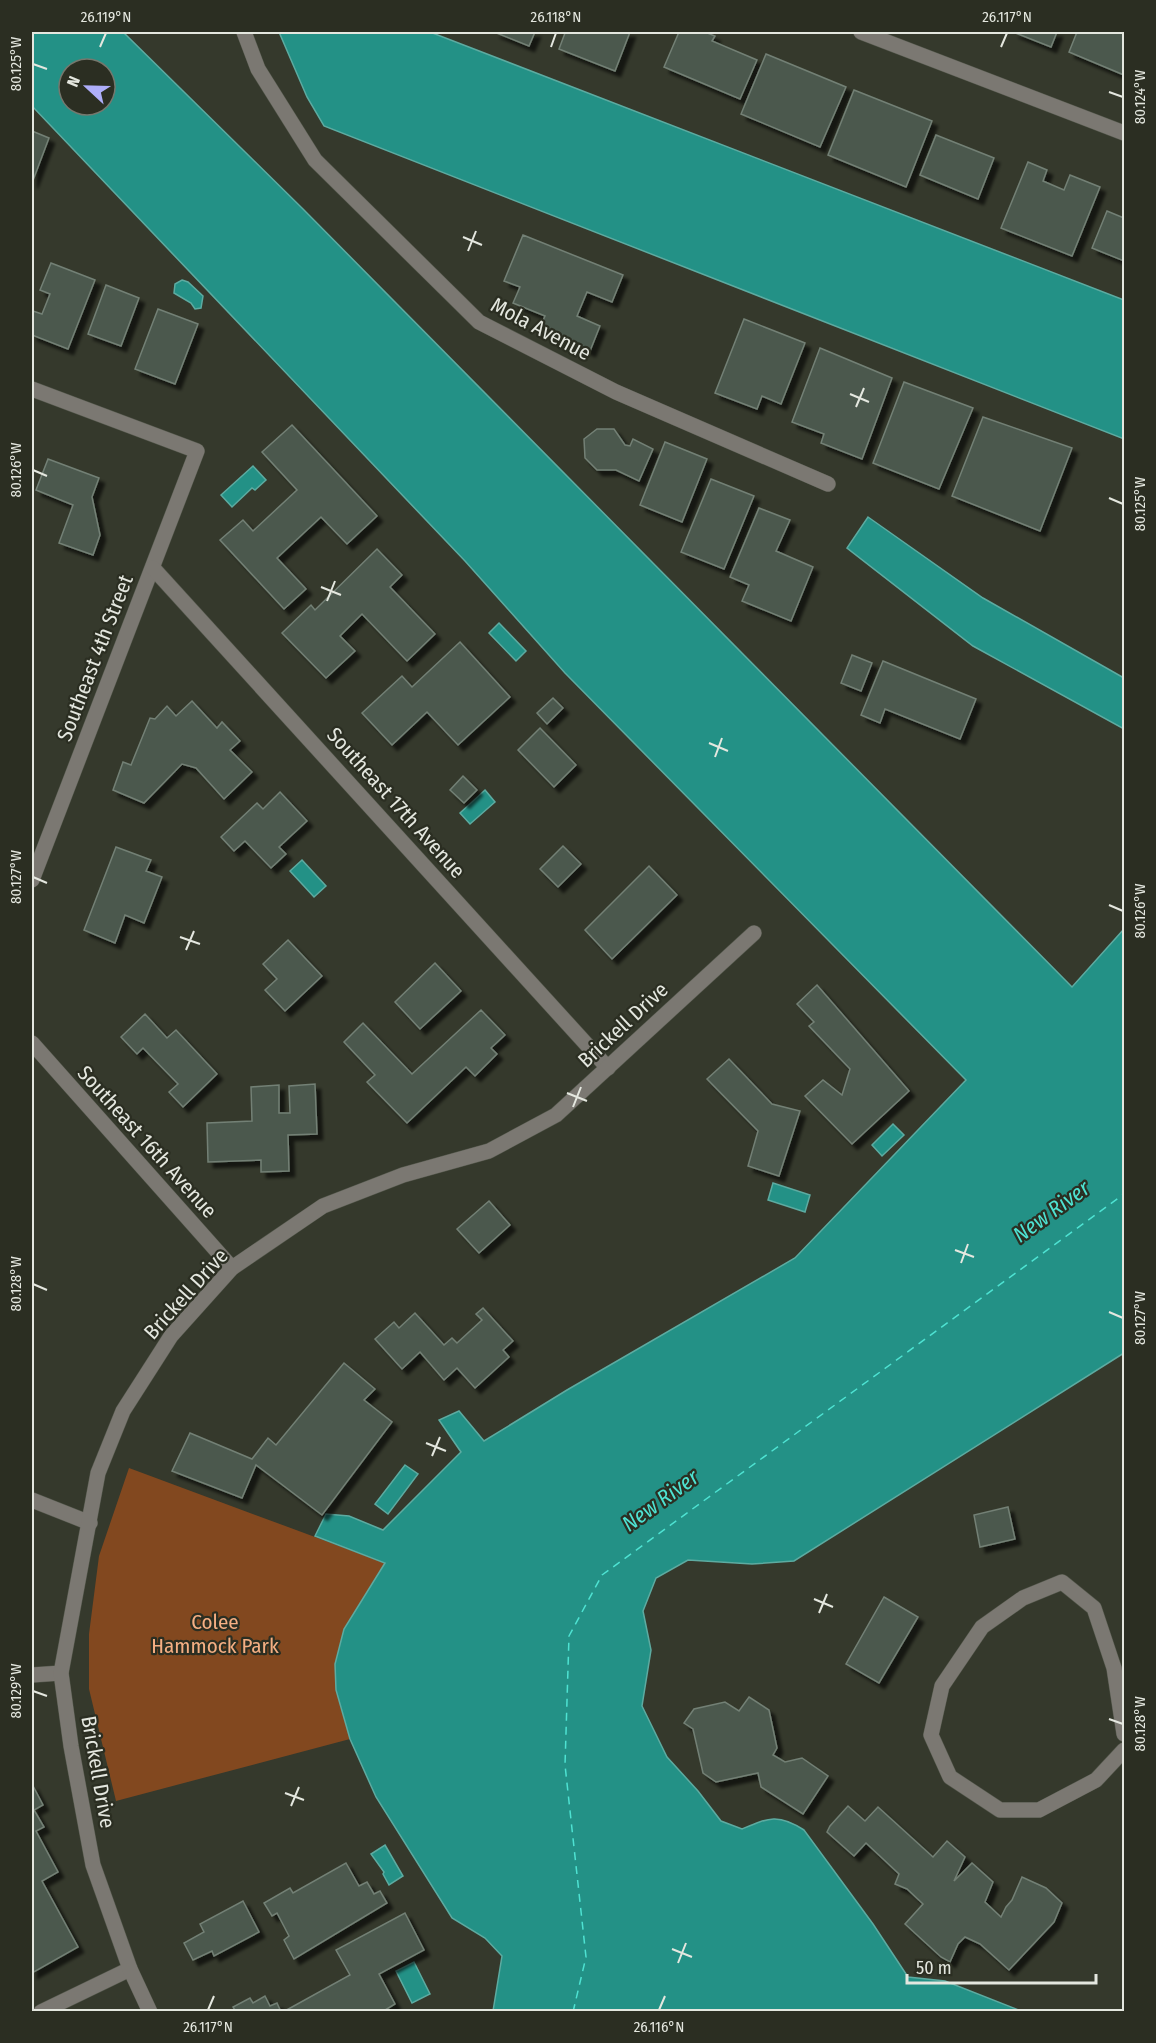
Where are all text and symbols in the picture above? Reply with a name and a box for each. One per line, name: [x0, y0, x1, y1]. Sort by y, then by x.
text: 26.119°N: [81, 8, 131, 26]
text: 26.118°N: [531, 8, 581, 26]
text: 26.117°N: [982, 8, 1032, 26]
text: 80.125°W: [7, 37, 25, 91]
north arrow: [57, 57, 117, 117]
text: 80.124°W: [1131, 70, 1149, 124]
text: N: [63, 74, 84, 90]
street label: Mola Avenue: [486, 292, 596, 366]
text: 80.126°W: [7, 442, 25, 498]
text: 80.125°W: [1131, 477, 1149, 531]
street label: Southeast 4th Street: [51, 571, 139, 745]
street label: Southeast 17th Avenue: [321, 722, 471, 884]
text: 80.127°W: [7, 850, 25, 904]
text: 80.126°W: [1131, 883, 1149, 939]
street label: Brickell Drive: [573, 977, 673, 1073]
street label: Southeast 16th Avenue: [72, 1060, 222, 1224]
water label: New River: [1008, 1174, 1096, 1248]
street label: Brickell Drive: [138, 1243, 234, 1345]
text: 80.128°W: [7, 1256, 25, 1312]
text: 80.127°W: [1131, 1291, 1149, 1345]
water label: New River: [617, 1463, 705, 1537]
park label: Colee Hammock Park: [151, 1609, 279, 1659]
text: 80.129°W: [7, 1664, 25, 1718]
text: 80.128°W: [1131, 1696, 1149, 1752]
street label: Brickell Drive: [75, 1714, 121, 1830]
scale bar: [907, 1947, 1096, 1985]
text: 50 m: [916, 1957, 952, 1979]
text: 26.117°N: [183, 2018, 233, 2036]
text: 26.116°N: [634, 2018, 684, 2036]

